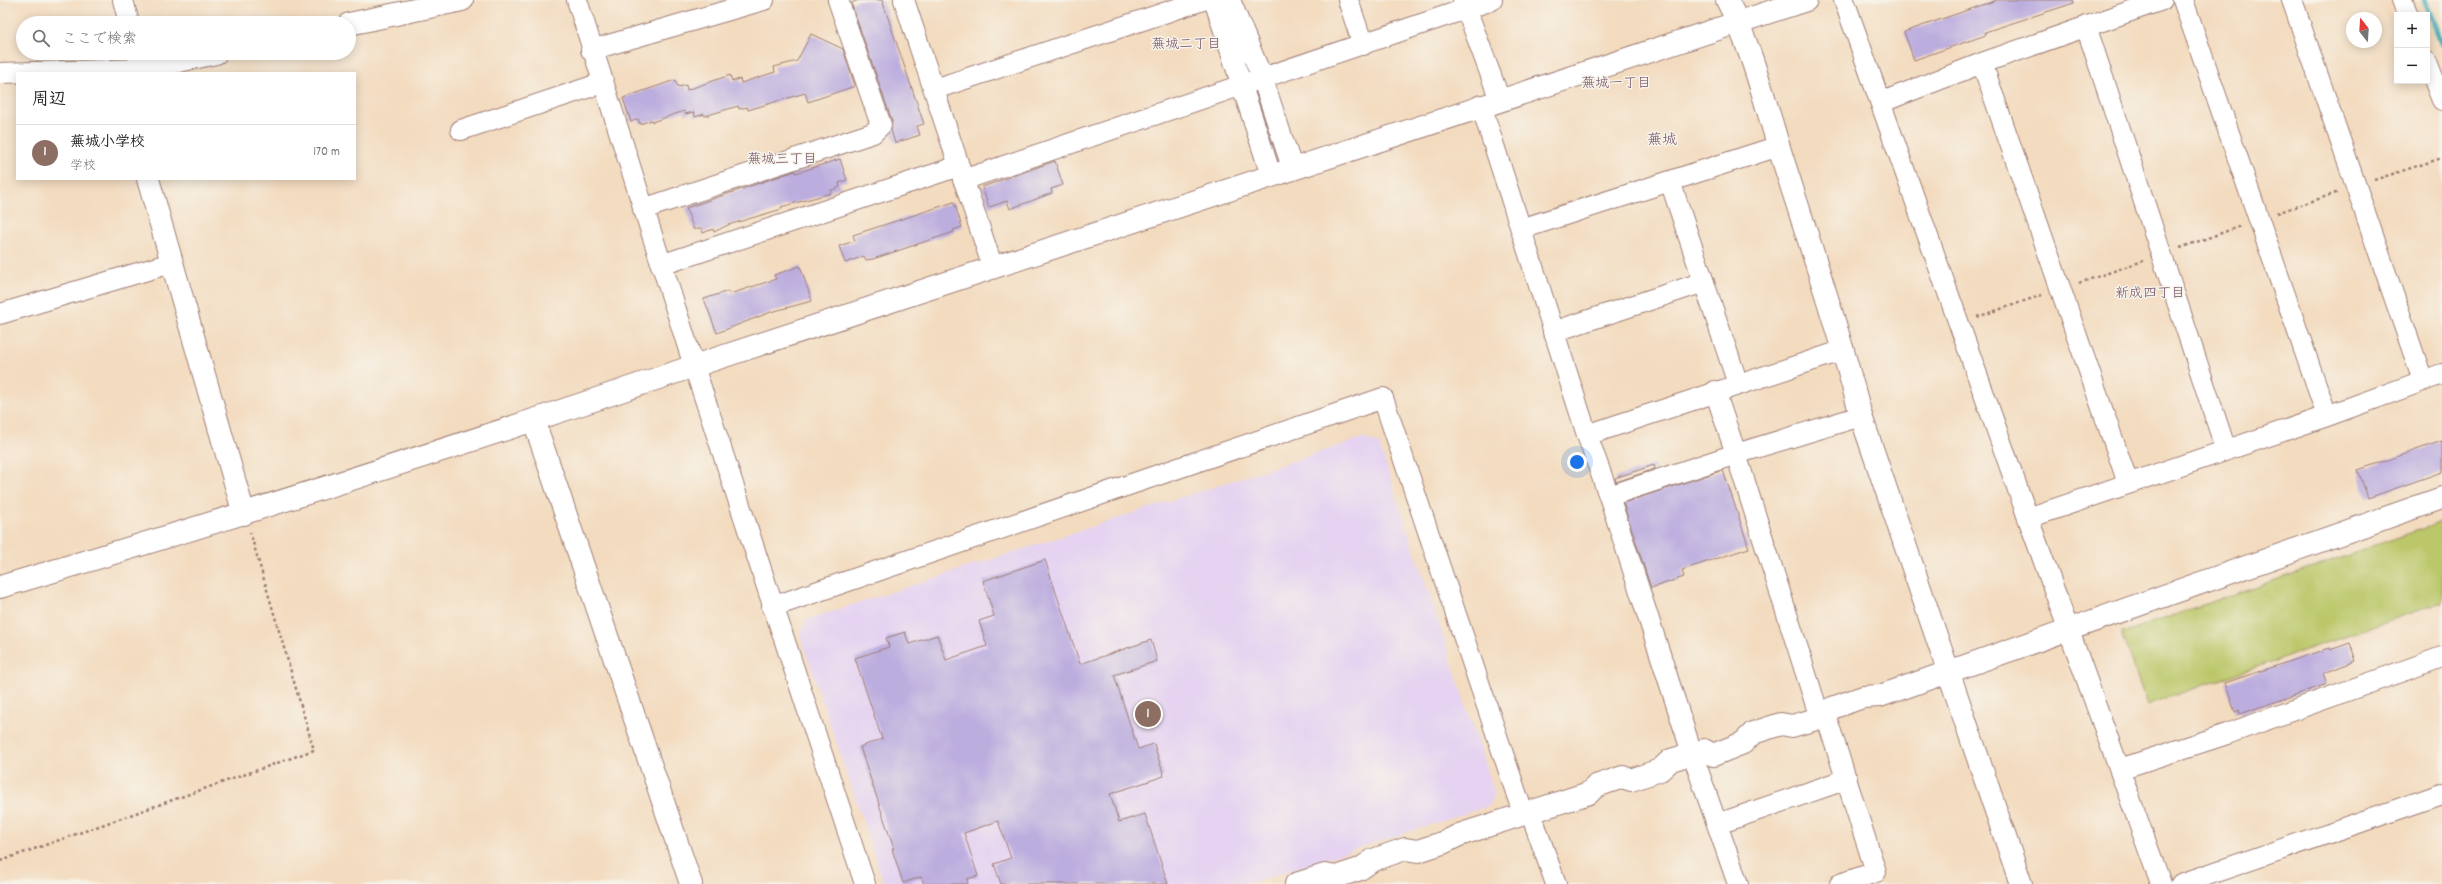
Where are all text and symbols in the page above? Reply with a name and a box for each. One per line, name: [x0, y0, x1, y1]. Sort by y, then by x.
north arrow: [2346, 12, 2382, 48]
map controls: [2394, 12, 2430, 84]
button: +: [2394, 12, 2430, 48]
search box: [16, 16, 356, 60]
icon: search: [30, 27, 52, 49]
text: ここで検索: [62, 29, 137, 51]
district label: 蕪城二丁目: [1151, 35, 1221, 55]
button: −: [2394, 48, 2430, 84]
district label: 蕪城一丁目: [1581, 74, 1651, 94]
text: 周辺: [32, 89, 66, 113]
district label: 蕪城: [1647, 130, 1677, 152]
text: 蕪城小学校: [70, 132, 145, 154]
text: 1: [44, 143, 46, 162]
text: 170 m: [313, 143, 340, 162]
district label: 蕪城三丁目: [747, 150, 817, 170]
text: 学校: [70, 157, 96, 176]
district label: 新成四丁目: [2115, 284, 2185, 304]
your location: [1567, 452, 1587, 472]
pin: 1: [1135, 699, 1161, 729]

